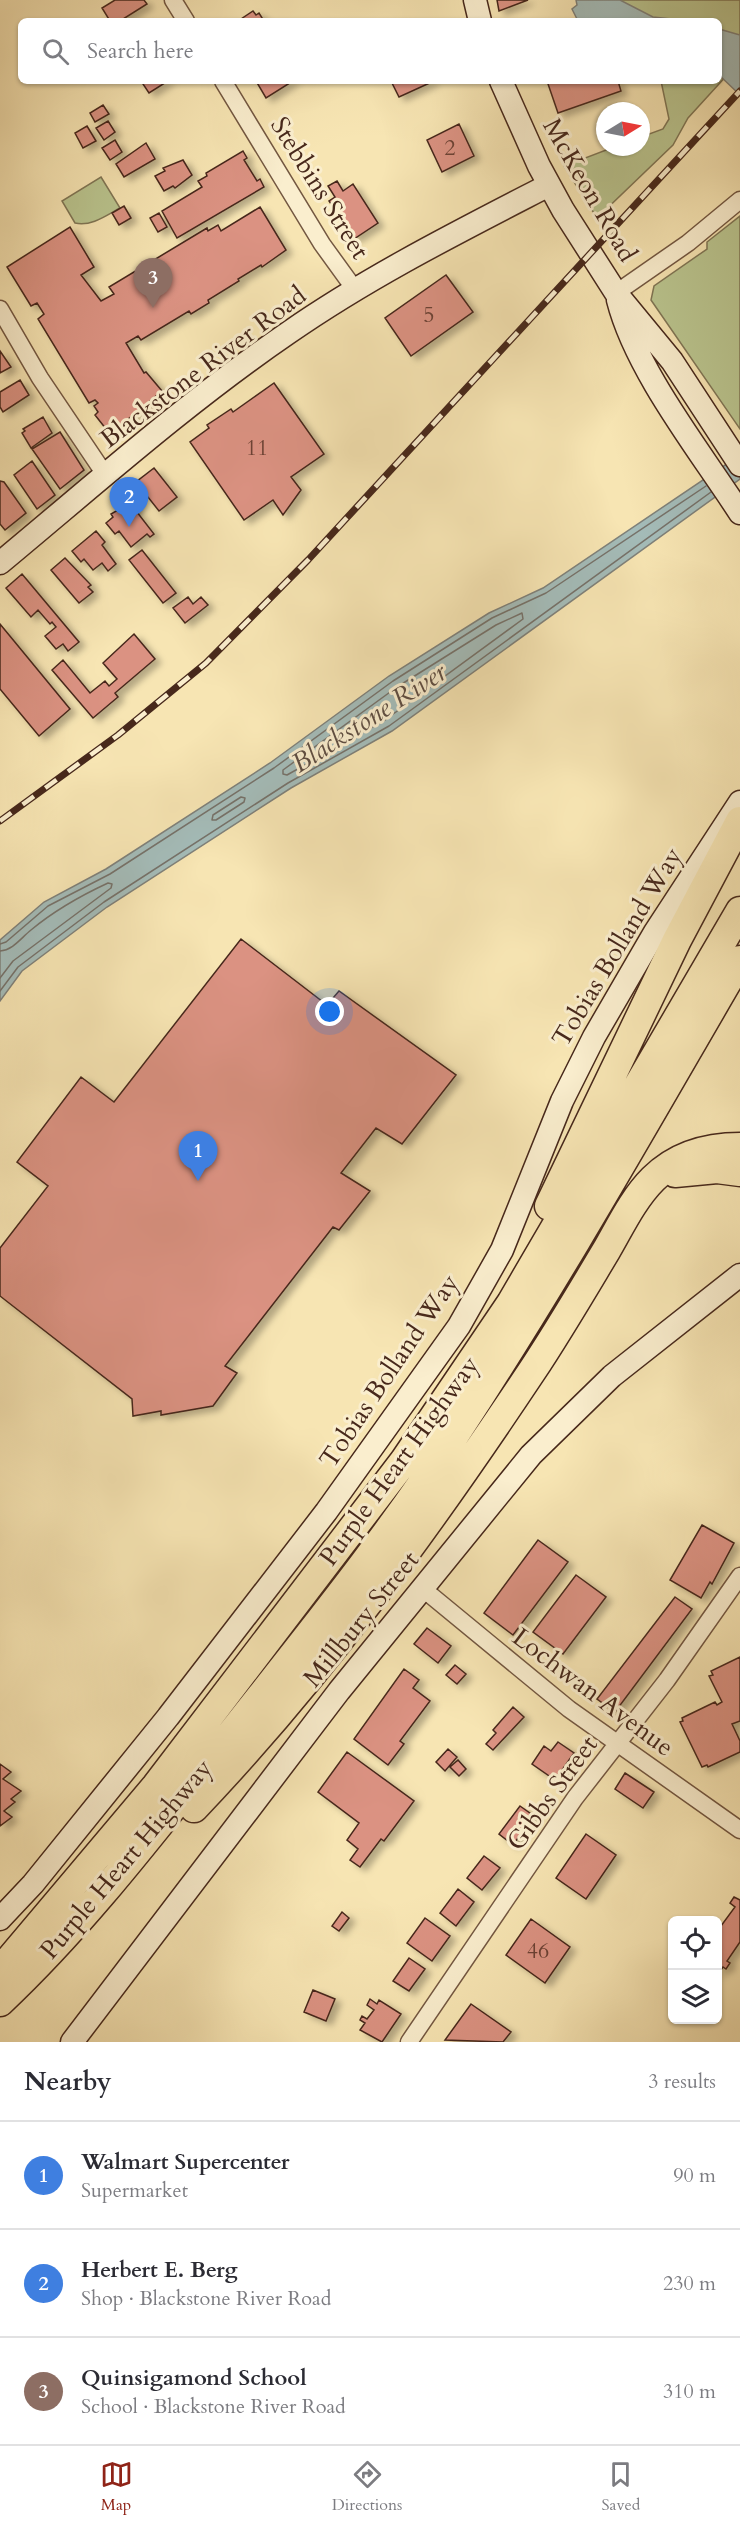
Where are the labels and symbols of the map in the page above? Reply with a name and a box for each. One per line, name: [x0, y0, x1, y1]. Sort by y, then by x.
north arrow: [596, 102, 650, 156]
street label: Stebbins Street: [262, 110, 378, 266]
street label: McKeon Road: [535, 112, 645, 268]
house number: 2: [444, 133, 456, 163]
pin: 3: [134, 258, 172, 308]
street label: Blackstone River Road: [93, 278, 313, 456]
house number: 5: [423, 300, 435, 330]
house number: 11: [246, 433, 268, 463]
pin: 2: [110, 478, 148, 527]
water label: Blackstone River: [284, 653, 455, 782]
street label: Tobias Bolland Way: [544, 841, 691, 1053]
your location: [315, 997, 344, 1026]
pin: 1: [178, 1132, 218, 1181]
street label: Tobias Bolland Way: [311, 1267, 467, 1475]
street label: Purple Heart Highway: [311, 1349, 487, 1573]
street label: Millbury Street: [295, 1543, 427, 1695]
street label: Lochwan Avenue: [505, 1620, 681, 1764]
street label: Gibbs Street: [498, 1728, 606, 1858]
street label: Purple Heart Highway: [32, 1751, 220, 1967]
house number: 46: [527, 1936, 549, 1966]

